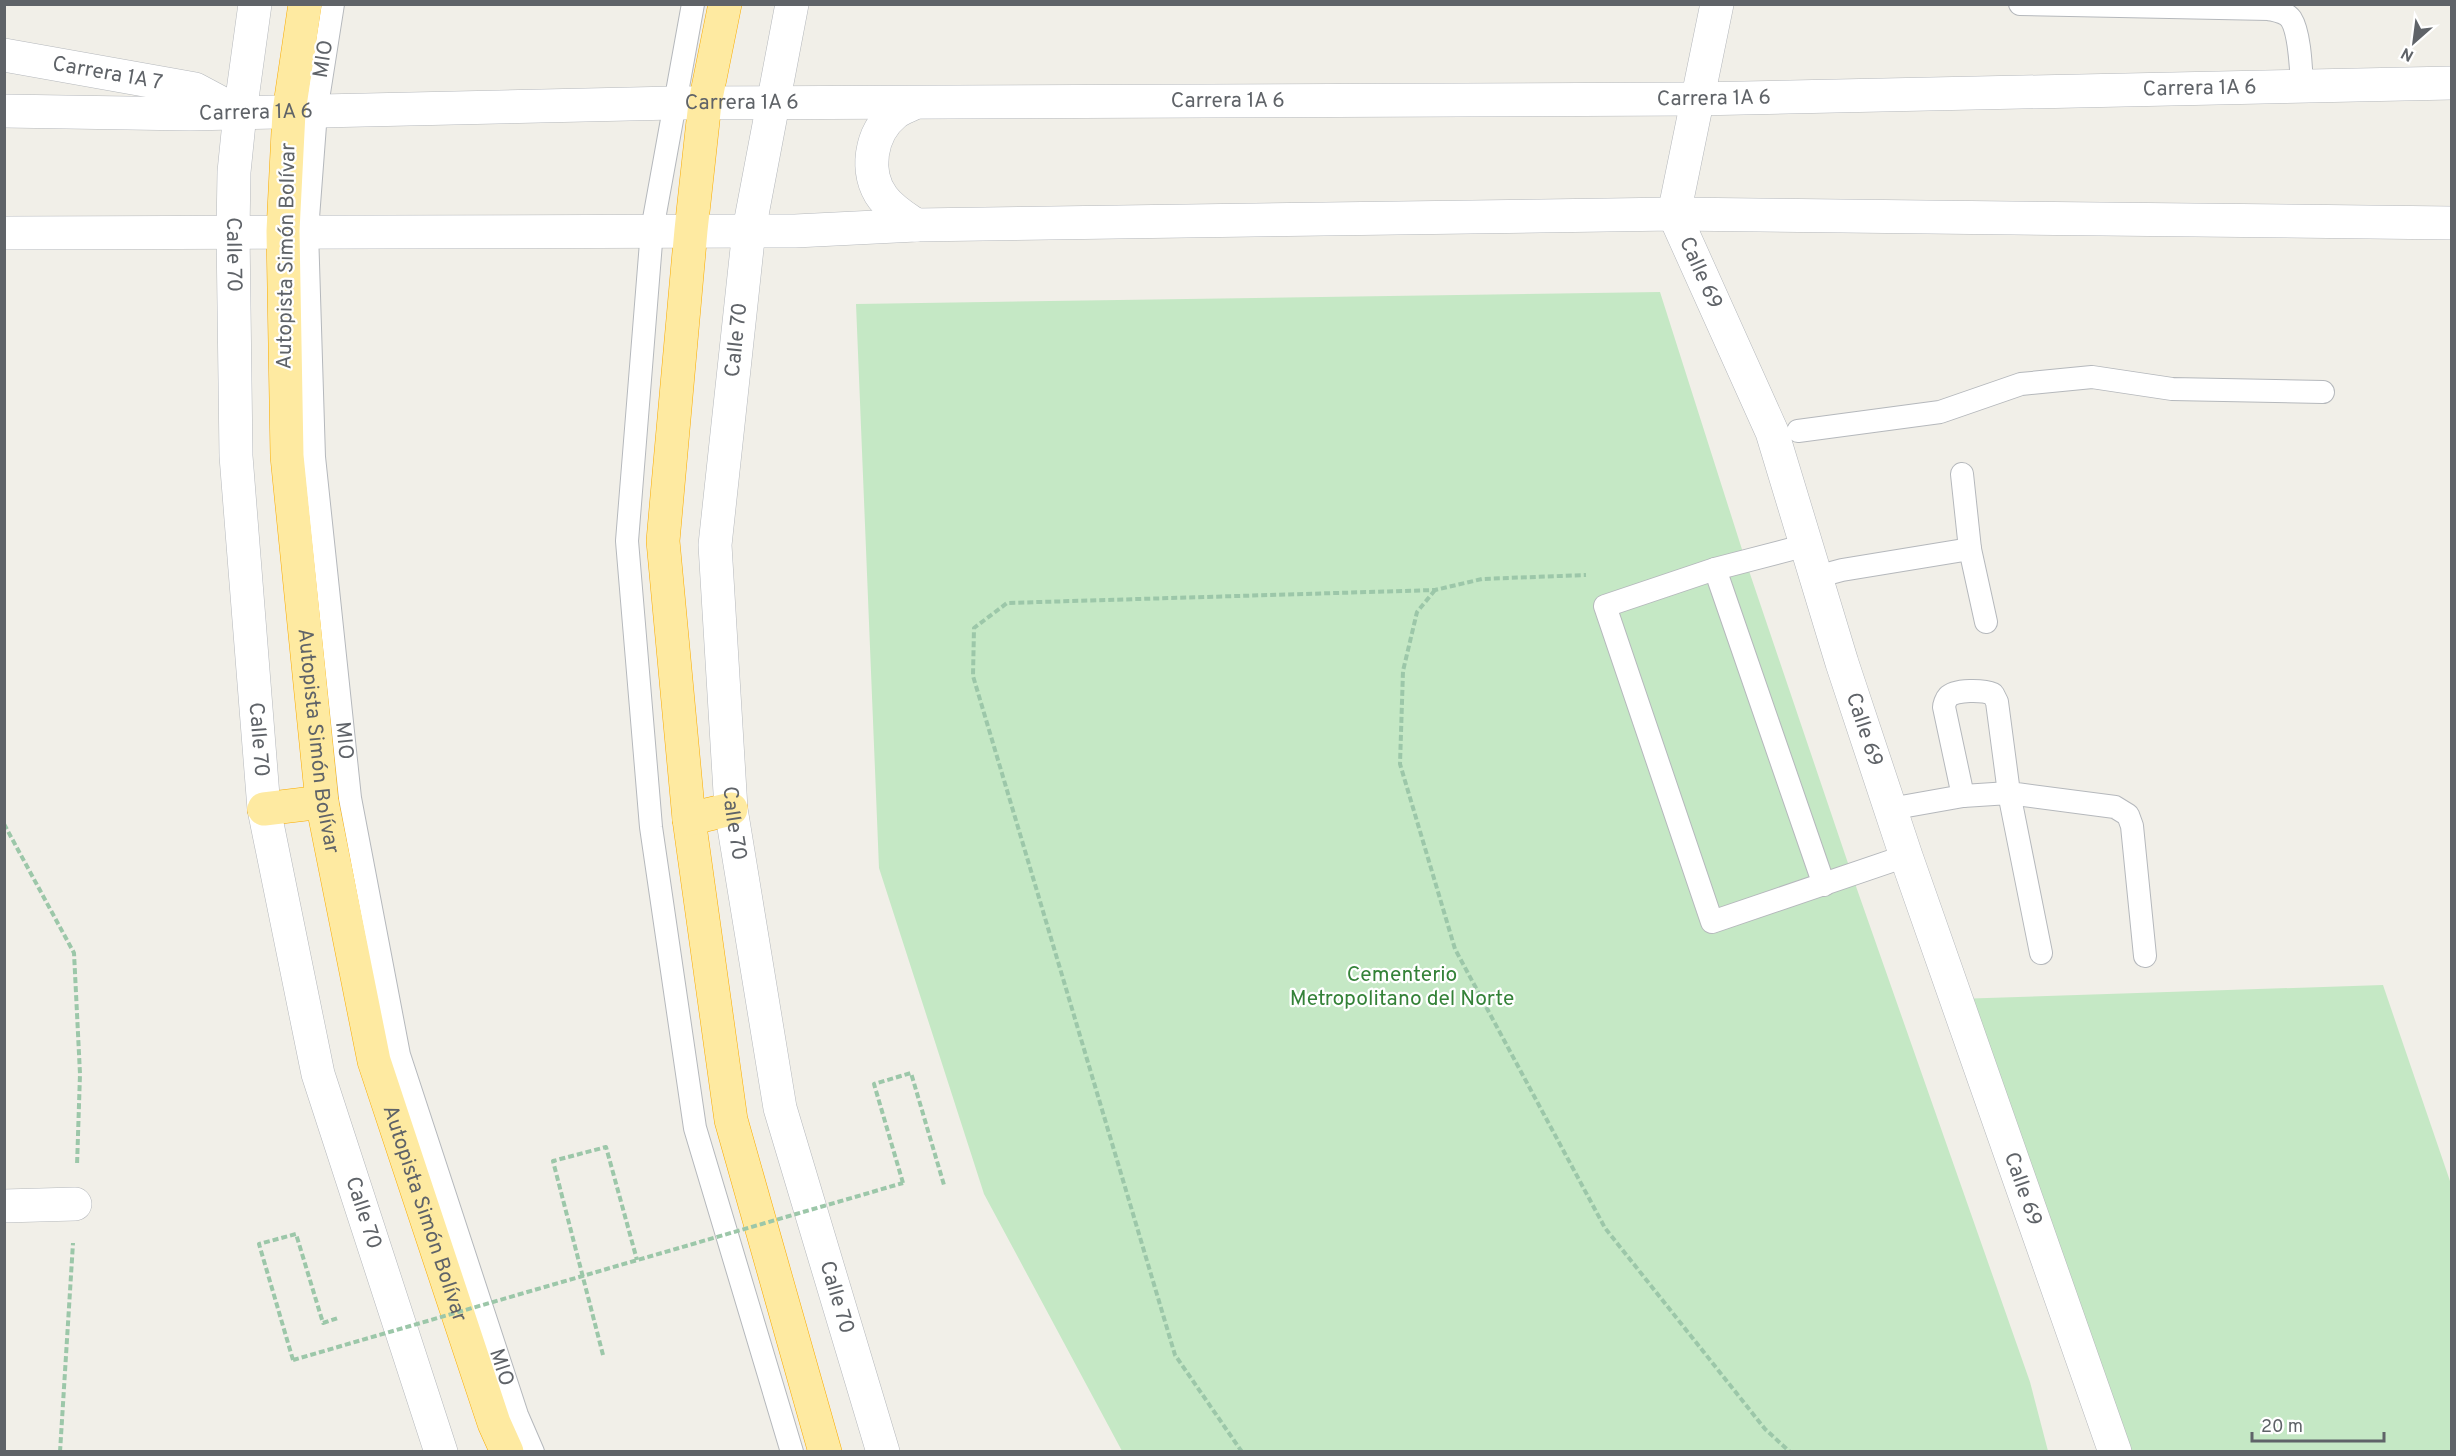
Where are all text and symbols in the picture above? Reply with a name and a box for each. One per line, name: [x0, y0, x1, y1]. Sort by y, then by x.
north arrow: [2384, 12, 2444, 72]
street label: MIO: [308, 38, 340, 80]
text: N: [2398, 42, 2418, 65]
street label: Carrera 1A 7: [50, 50, 165, 96]
street label: Carrera 1A 6: [2142, 74, 2257, 103]
street label: Carrera 1A 6: [1657, 84, 1771, 113]
street label: Carrera 1A 6: [1171, 87, 1285, 115]
street label: Carrera 1A 6: [685, 89, 799, 116]
street label: Carrera 1A 6: [199, 98, 313, 127]
street label: Autopista Simón Bolívar: [272, 142, 302, 370]
street label: Calle 70: [219, 217, 247, 292]
street label: Calle 69: [1673, 233, 1728, 313]
street label: Calle 70: [720, 301, 754, 379]
street label: Autopista Simón Bolívar: [291, 627, 346, 856]
street label: Calle 69: [1839, 689, 1889, 770]
street label: Calle 70: [242, 701, 275, 778]
street label: MIO: [329, 720, 359, 761]
street label: Calle 70: [716, 785, 753, 863]
park label: Cementerio Metropolitano del Norte: [1290, 962, 1514, 1013]
street label: Autopista Simón Bolívar: [376, 1102, 473, 1325]
street label: Calle 69: [1997, 1149, 2048, 1229]
street label: Calle 70: [339, 1173, 388, 1253]
street label: Calle 70: [813, 1258, 860, 1337]
street label: MIO: [483, 1345, 520, 1390]
scale bar: [2252, 1405, 2384, 1443]
text: 20 m: [2261, 1416, 2303, 1439]

